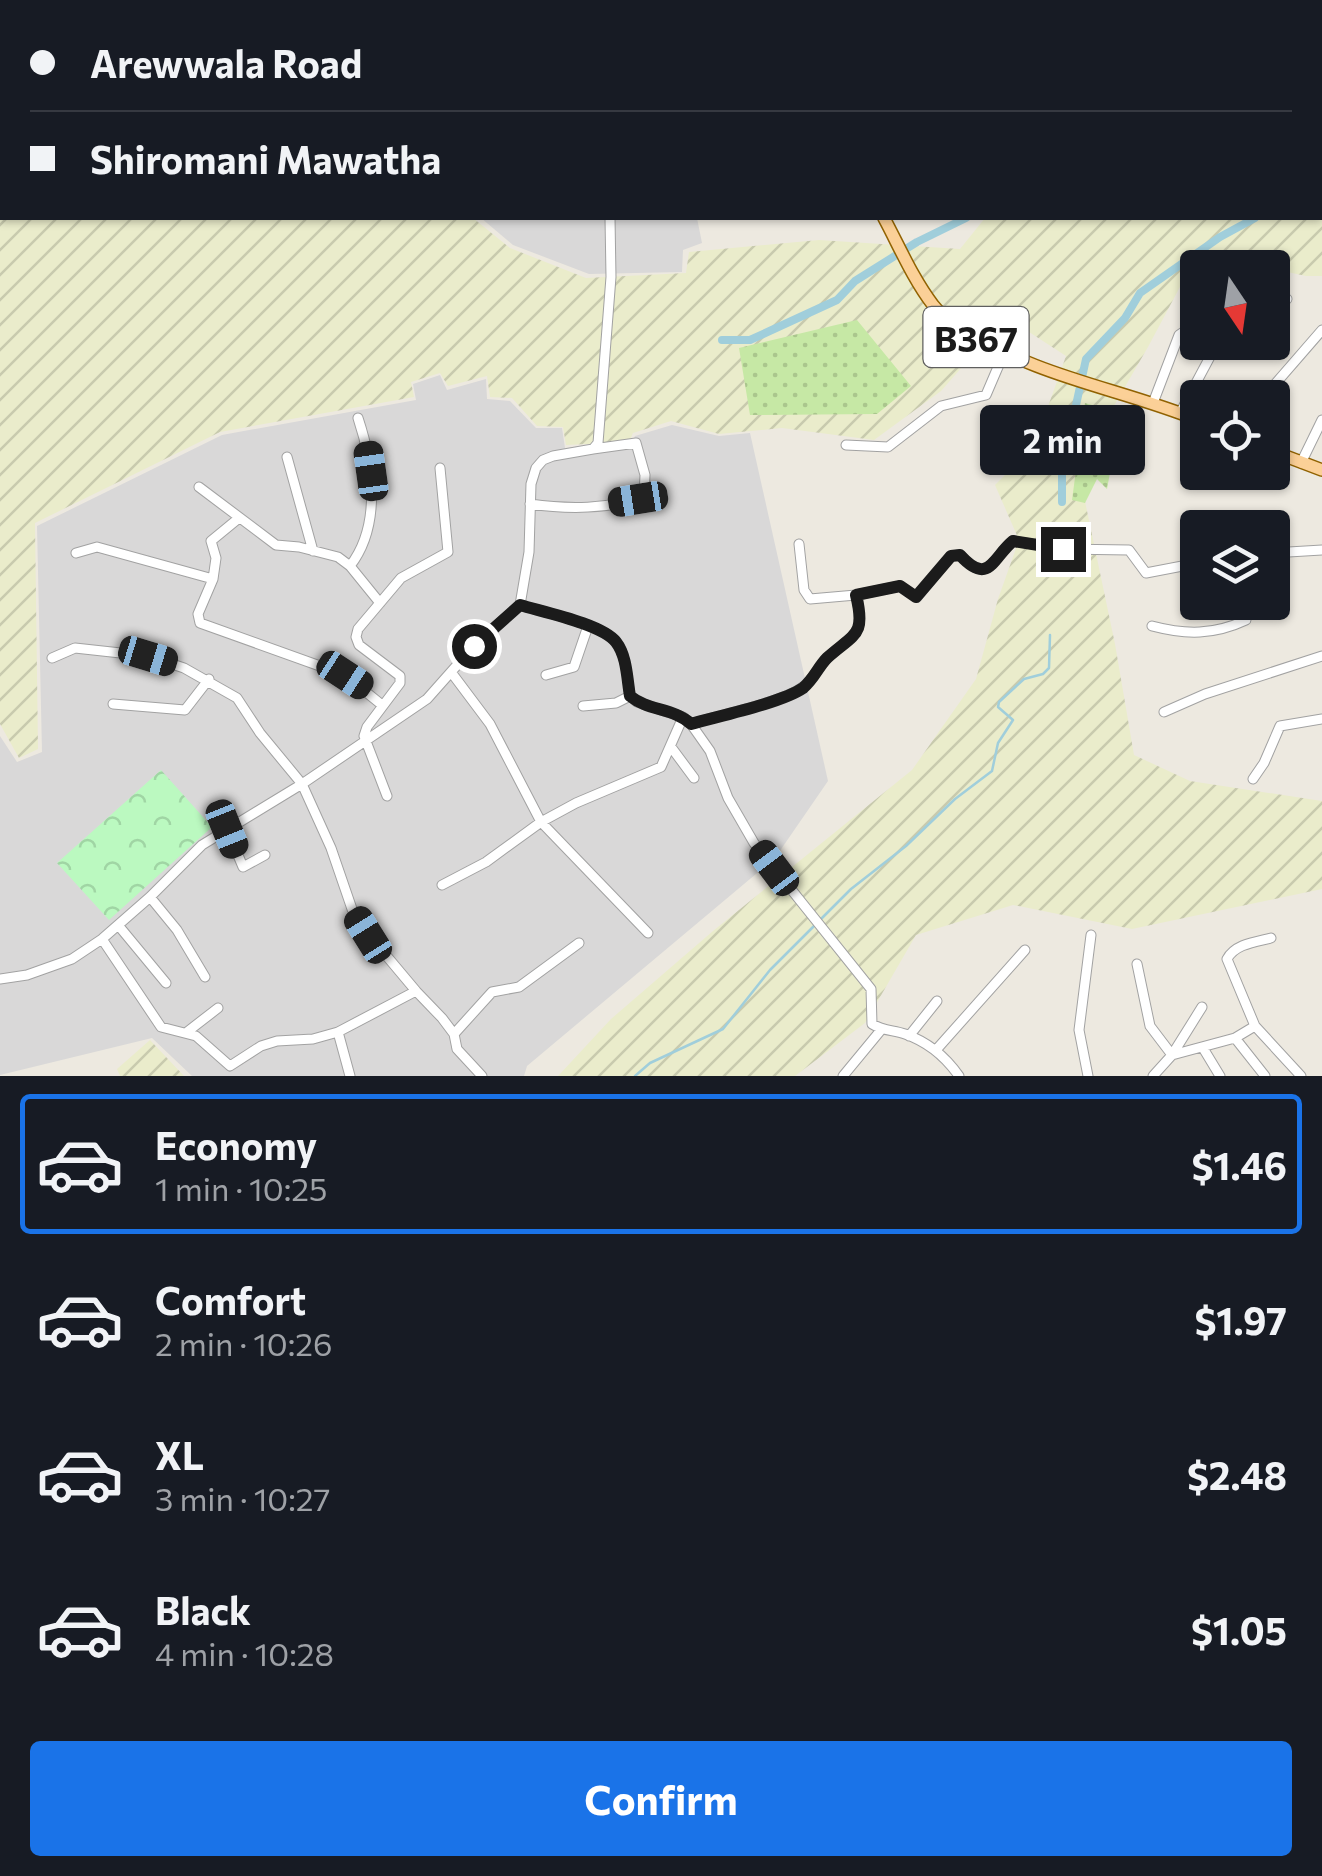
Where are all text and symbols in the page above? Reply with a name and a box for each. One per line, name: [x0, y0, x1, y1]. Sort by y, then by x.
text: Arewwala Road: [90, 39, 362, 86]
text: Shiromani Mawatha: [90, 135, 441, 182]
north arrow: [1180, 250, 1290, 360]
map controls: [1180, 250, 1290, 620]
road number: B367: [924, 307, 1028, 367]
button: locate: [1180, 380, 1290, 490]
callout: 2 min: [980, 404, 1146, 474]
text: 2 min: [1023, 420, 1102, 460]
car: [352, 439, 390, 503]
car: [606, 479, 670, 519]
button: layers: [1180, 510, 1290, 620]
route end: [1041, 527, 1086, 572]
route start: [452, 624, 497, 669]
car: [115, 633, 181, 679]
car: [312, 646, 378, 704]
car: [202, 796, 252, 862]
car: [744, 835, 804, 901]
car: [339, 902, 397, 968]
icon: car: [35, 1119, 125, 1209]
text: Economy: [155, 1121, 317, 1168]
text: $1.46: [1191, 1141, 1287, 1188]
text: 1 min · 10:25: [155, 1168, 327, 1208]
icon: car: [35, 1274, 125, 1364]
text: Comfort: [155, 1276, 306, 1323]
text: $1.97: [1194, 1296, 1287, 1343]
text: 2 min · 10:26: [155, 1323, 332, 1363]
icon: car: [35, 1429, 125, 1519]
text: XL: [155, 1431, 204, 1478]
text: $2.48: [1187, 1451, 1287, 1498]
text: 3 min · 10:27: [155, 1478, 330, 1518]
icon: car: [35, 1584, 125, 1674]
text: Black: [155, 1586, 251, 1633]
text: $1.05: [1191, 1606, 1287, 1653]
text: 4 min · 10:28: [155, 1633, 334, 1673]
button: Confirm: [30, 1741, 1292, 1856]

